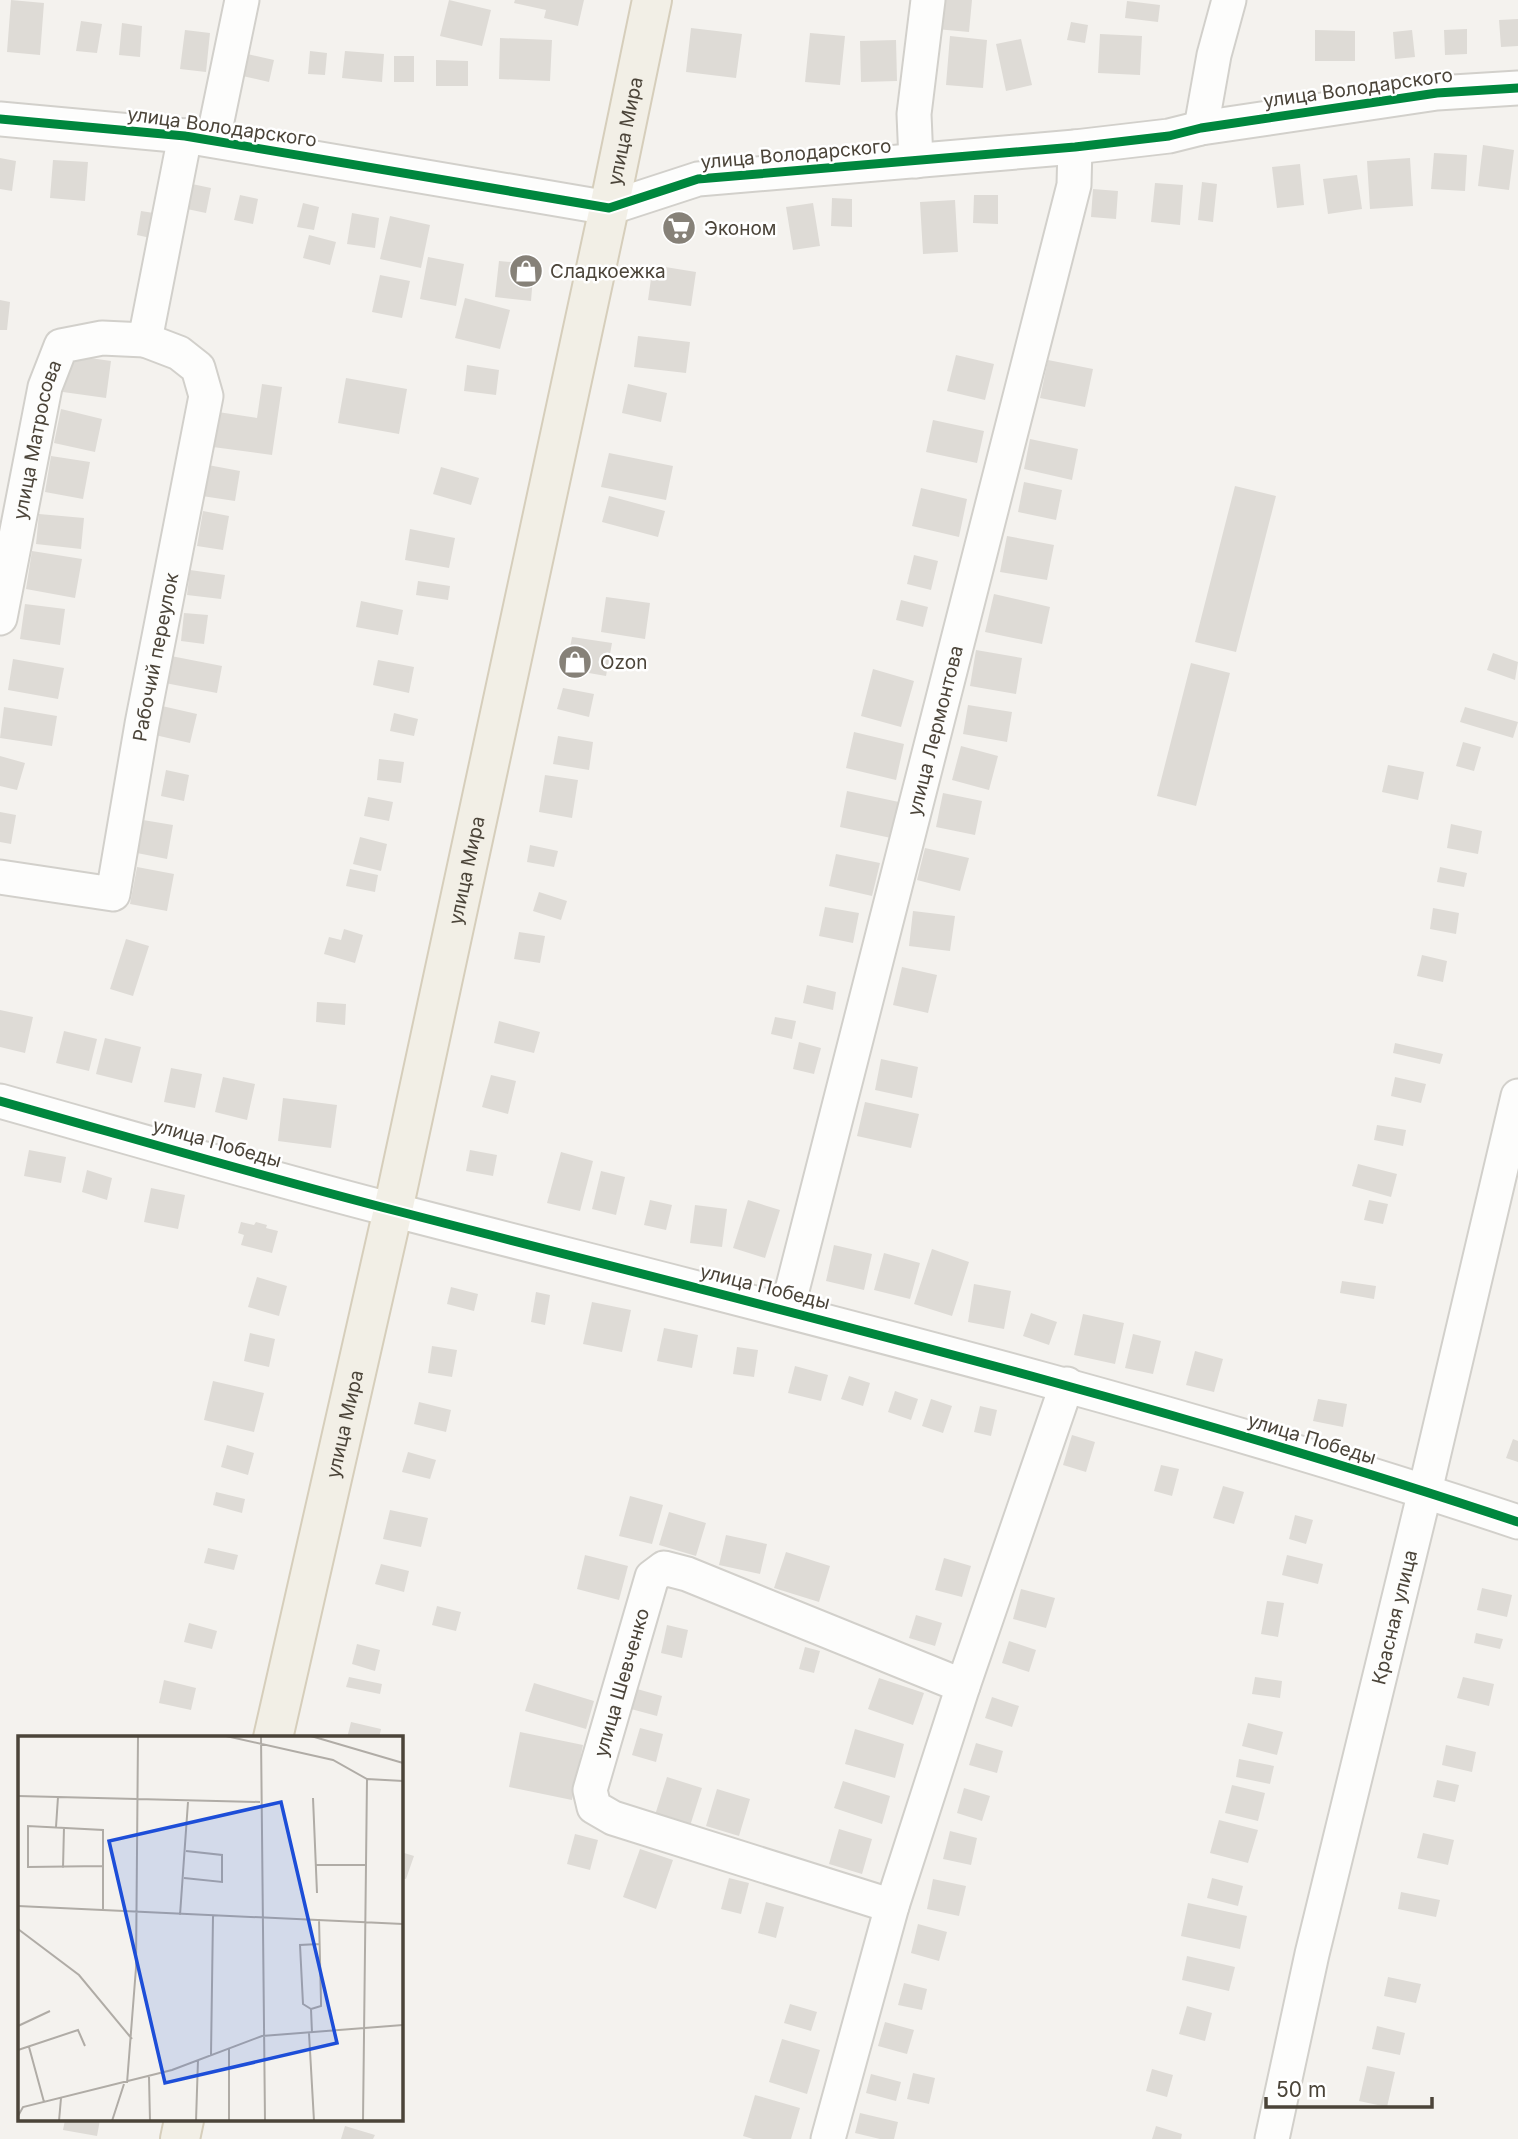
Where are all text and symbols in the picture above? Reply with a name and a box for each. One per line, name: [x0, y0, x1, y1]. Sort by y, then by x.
street label: улица Володарского: [1262, 63, 1454, 113]
street label: улица Мира: [602, 75, 647, 187]
street label: улица Володарского: [126, 102, 318, 152]
street label: улица Володарского: [700, 134, 892, 174]
supermarket icon: Эконом: [660, 209, 698, 247]
place label: Эконом: [704, 217, 776, 240]
shop icon: Сладкоежка: [507, 252, 545, 290]
place label: Сладкоежка: [550, 260, 666, 283]
street label: улица Матросова: [8, 357, 66, 522]
street label: Рабочий переулок: [128, 570, 183, 743]
shop icon: Ozon: [556, 643, 594, 681]
street label: улица Лермонтова: [902, 643, 968, 818]
place label: Ozon: [600, 651, 647, 674]
street label: улица Мира: [443, 814, 489, 927]
street label: улица Победы: [150, 1114, 284, 1172]
street label: улица Победы: [698, 1260, 832, 1314]
street label: улица Мира: [321, 1368, 368, 1480]
street label: улица Победы: [1245, 1409, 1379, 1469]
street label: Красная улица: [1367, 1547, 1422, 1687]
street label: улица Шевченко: [589, 1605, 654, 1760]
inset map: [18, 1736, 402, 2122]
scale bar: [1266, 2066, 1432, 2110]
text: 50 m: [1276, 2077, 1326, 2102]

